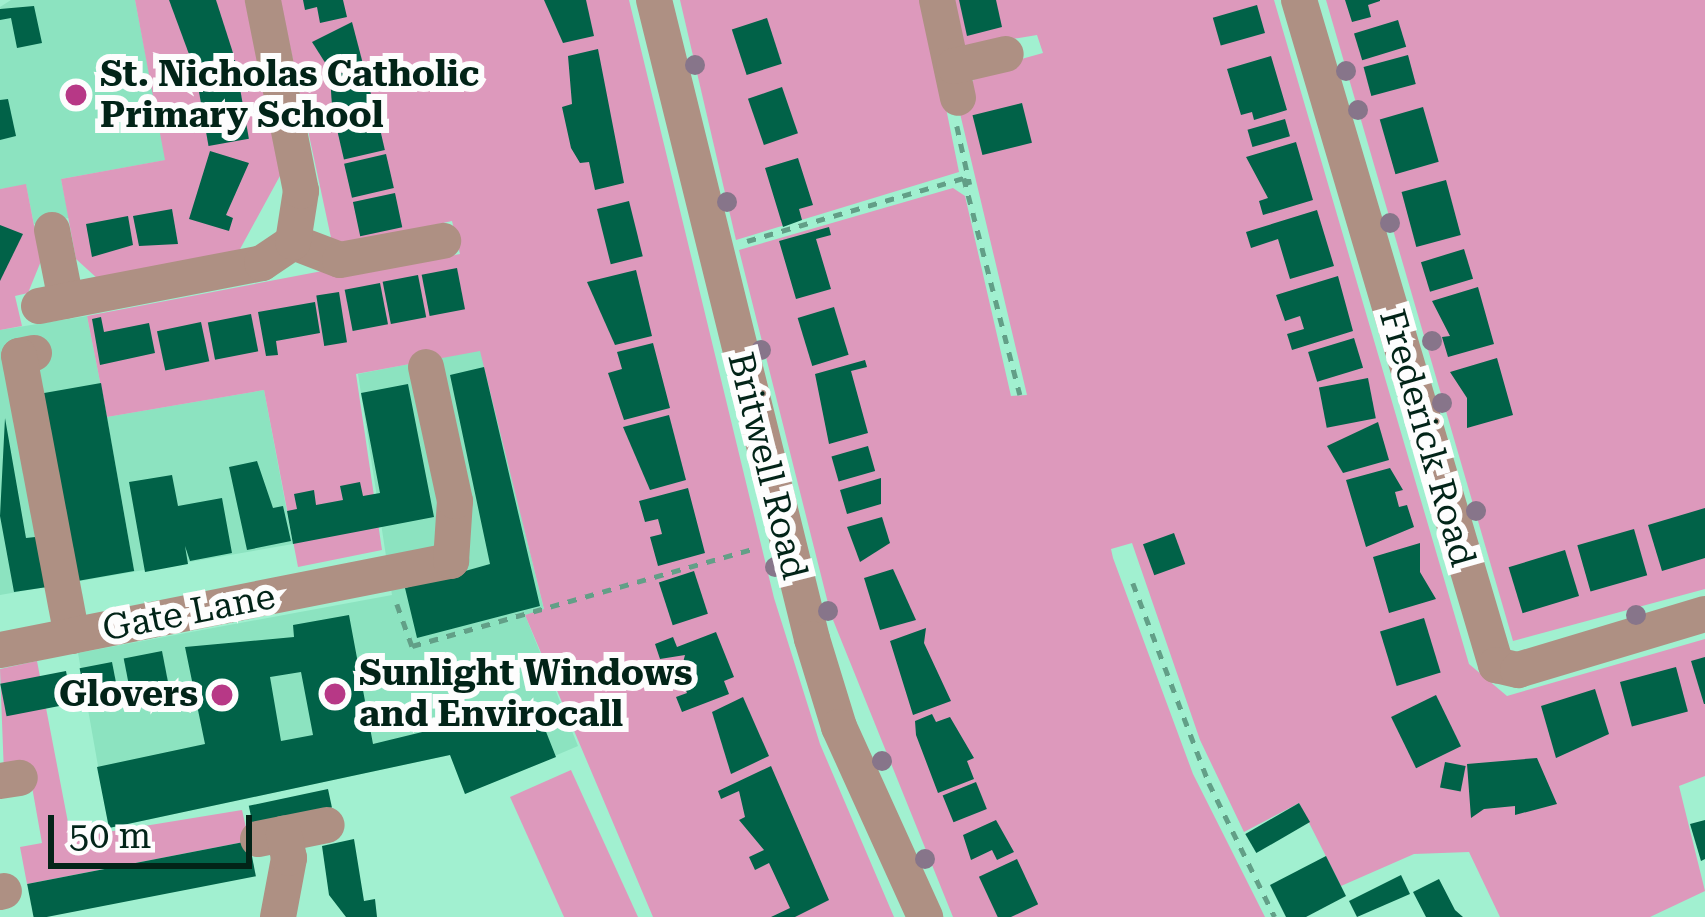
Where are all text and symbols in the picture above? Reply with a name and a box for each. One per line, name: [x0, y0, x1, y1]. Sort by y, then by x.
place label: St. Nicholas Catholic Primary School: [100, 52, 479, 137]
marker: St. Nicholas Catholic Primary School: [63, 82, 89, 108]
street label: Frederick Road: [1370, 305, 1484, 571]
street label: Britwell Road: [718, 348, 816, 584]
street label: Gate Lane: [99, 575, 279, 651]
place label: Sunlight Windows and Envirocall: [359, 651, 692, 736]
place label: Glovers: [59, 673, 198, 717]
marker: Sunlight Windows and Envirocall: [322, 681, 348, 707]
marker: Glovers: [209, 682, 235, 708]
scale bar: [54, 791, 258, 865]
text: 50 m: [69, 815, 151, 857]

